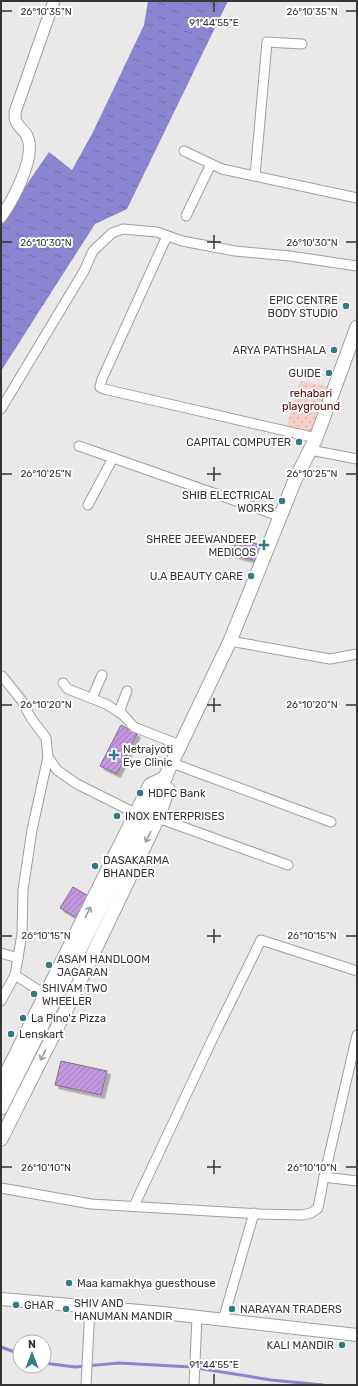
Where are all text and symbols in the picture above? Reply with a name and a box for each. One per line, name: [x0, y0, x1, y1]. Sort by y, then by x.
text: 26°10'35"N: [20, 6, 72, 18]
text: 26°10'35"N: [286, 6, 338, 18]
text: 91°44'55"E: [189, 17, 239, 29]
text: 26°10'30"N: [20, 237, 72, 249]
text: 26°10'30"N: [286, 237, 338, 249]
place label: EPIC CENTRE BODY STUDIO: [268, 294, 338, 320]
marker: EPIC CENTRE BODY STUDIO: [341, 301, 351, 311]
place label: ARYA PATHSHALA: [233, 344, 327, 357]
marker: ARYA PATHSHALA: [329, 345, 339, 355]
place label: GUIDE: [289, 367, 321, 380]
marker: GUIDE: [324, 368, 334, 378]
park label: rehabari playground: [282, 387, 340, 413]
place label: CAPITAL COMPUTER: [186, 436, 291, 449]
marker: CAPITAL COMPUTER: [294, 437, 304, 447]
text: 26°10'25"N: [20, 468, 72, 480]
text: 26°10'25"N: [286, 468, 338, 480]
place label: SHIB ELECTRICAL WORKS: [182, 489, 274, 515]
marker: SHIB ELECTRICAL WORKS: [277, 496, 287, 506]
place label: SHREE JEEWANDEEP MEDICOS: [146, 533, 256, 559]
marker: SHREE JEEWANDEEP MEDICOS: [259, 540, 269, 550]
place label: U.A BEAUTY CARE: [150, 570, 243, 583]
marker: U.A BEAUTY CARE: [246, 571, 256, 581]
text: 26°10'20"N: [20, 699, 72, 711]
text: 26°10'20"N: [286, 699, 338, 711]
place label: Netrajyoti Eye Clinic: [123, 743, 173, 769]
marker: Netrajyoti Eye Clinic: [108, 749, 120, 761]
place label: HDFC Bank: [148, 787, 206, 800]
marker: HDFC Bank: [135, 788, 145, 798]
place label: INOX ENTERPRISES: [125, 810, 225, 823]
marker: INOX ENTERPRISES: [112, 811, 122, 821]
one-way arrow: [144, 831, 151, 843]
place label: DASAKARMA BHANDER: [103, 854, 170, 880]
marker: DASAKARMA BHANDER: [90, 861, 100, 871]
one-way arrow: [84, 906, 92, 918]
text: 26°10'15"N: [21, 930, 71, 942]
text: 26°10'15"N: [287, 930, 337, 942]
place label: ASAM HANDLOOM JAGARAN: [57, 953, 150, 979]
marker: ASAM HANDLOOM JAGARAN: [44, 960, 54, 970]
place label: SHIVAM TWO WHEELER: [42, 982, 107, 1008]
marker: SHIVAM TWO WHEELER: [29, 989, 39, 999]
place label: La Pino'z Pizza: [31, 1012, 106, 1025]
marker: La Pino'z Pizza: [18, 1013, 28, 1023]
place label: Lenskart: [19, 1028, 64, 1041]
marker: Lenskart: [6, 1029, 16, 1039]
one-way arrow: [39, 1049, 46, 1061]
text: 26°10'10"N: [21, 1162, 71, 1174]
text: 26°10'10"N: [287, 1162, 337, 1174]
place label: Maa kamakhya guesthouse: [77, 1277, 216, 1290]
marker: Maa kamakhya guesthouse: [64, 1278, 74, 1288]
place label: SHIV AND HANUMAN MANDIR: [74, 1297, 173, 1323]
place label: GHAR: [24, 1299, 54, 1312]
marker: GHAR: [11, 1300, 21, 1310]
place label: NARAYAN TRADERS: [240, 1303, 342, 1316]
marker: SHIV AND HANUMAN MANDIR: [61, 1304, 71, 1314]
marker: NARAYAN TRADERS: [227, 1304, 237, 1314]
north arrow: [12, 1334, 52, 1374]
text: N: [28, 1338, 36, 1351]
place label: KALI MANDIR: [267, 1339, 334, 1352]
marker: KALI MANDIR: [337, 1340, 347, 1350]
text: 91°44'55"E: [189, 1359, 239, 1371]

